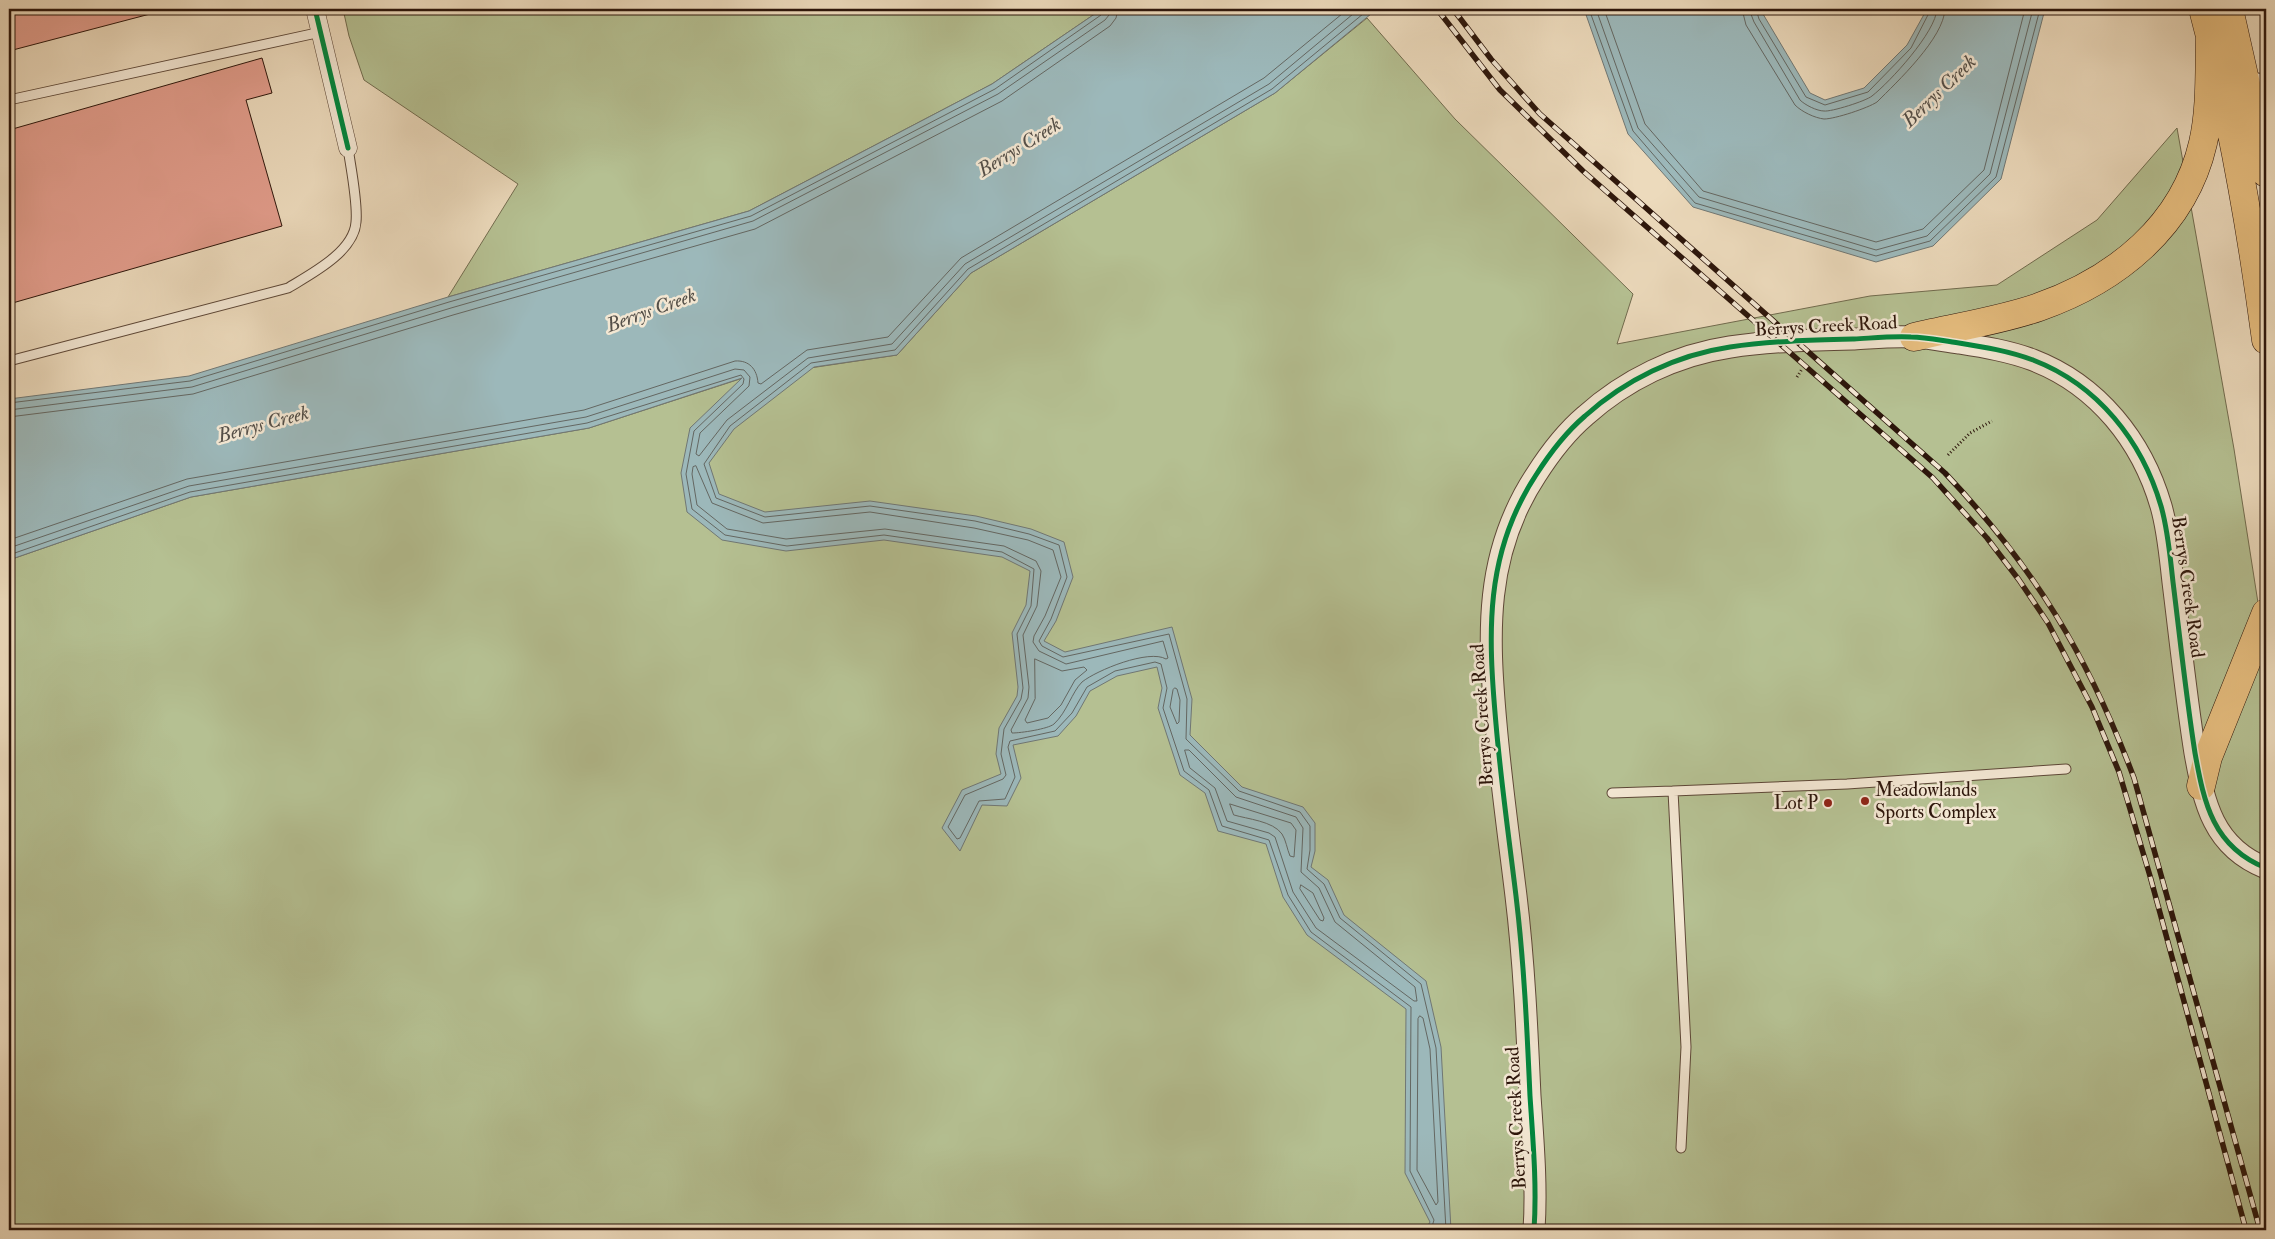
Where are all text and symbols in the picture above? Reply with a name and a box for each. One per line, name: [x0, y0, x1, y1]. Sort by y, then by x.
water label: Berrys Creek: [1896, 49, 1981, 133]
water label: Berrys Creek: [972, 112, 1065, 183]
water label: Berrys Creek: [602, 282, 699, 338]
street label: Berrys Creek Road: [1754, 310, 1899, 342]
water label: Berrys Creek: [214, 400, 312, 448]
street label: Berrys Creek Road: [2166, 515, 2210, 660]
street label: Berrys Creek Road: [1465, 642, 1499, 787]
place label: Meadowlands Sports Complex: [1875, 778, 1997, 825]
place label: Lot P: [1774, 791, 1818, 815]
marker: Meadowlands Sports Complex: [1859, 795, 1871, 807]
marker: Lot P: [1822, 797, 1834, 809]
street label: Berrys Creek Road: [1500, 1045, 1532, 1190]

